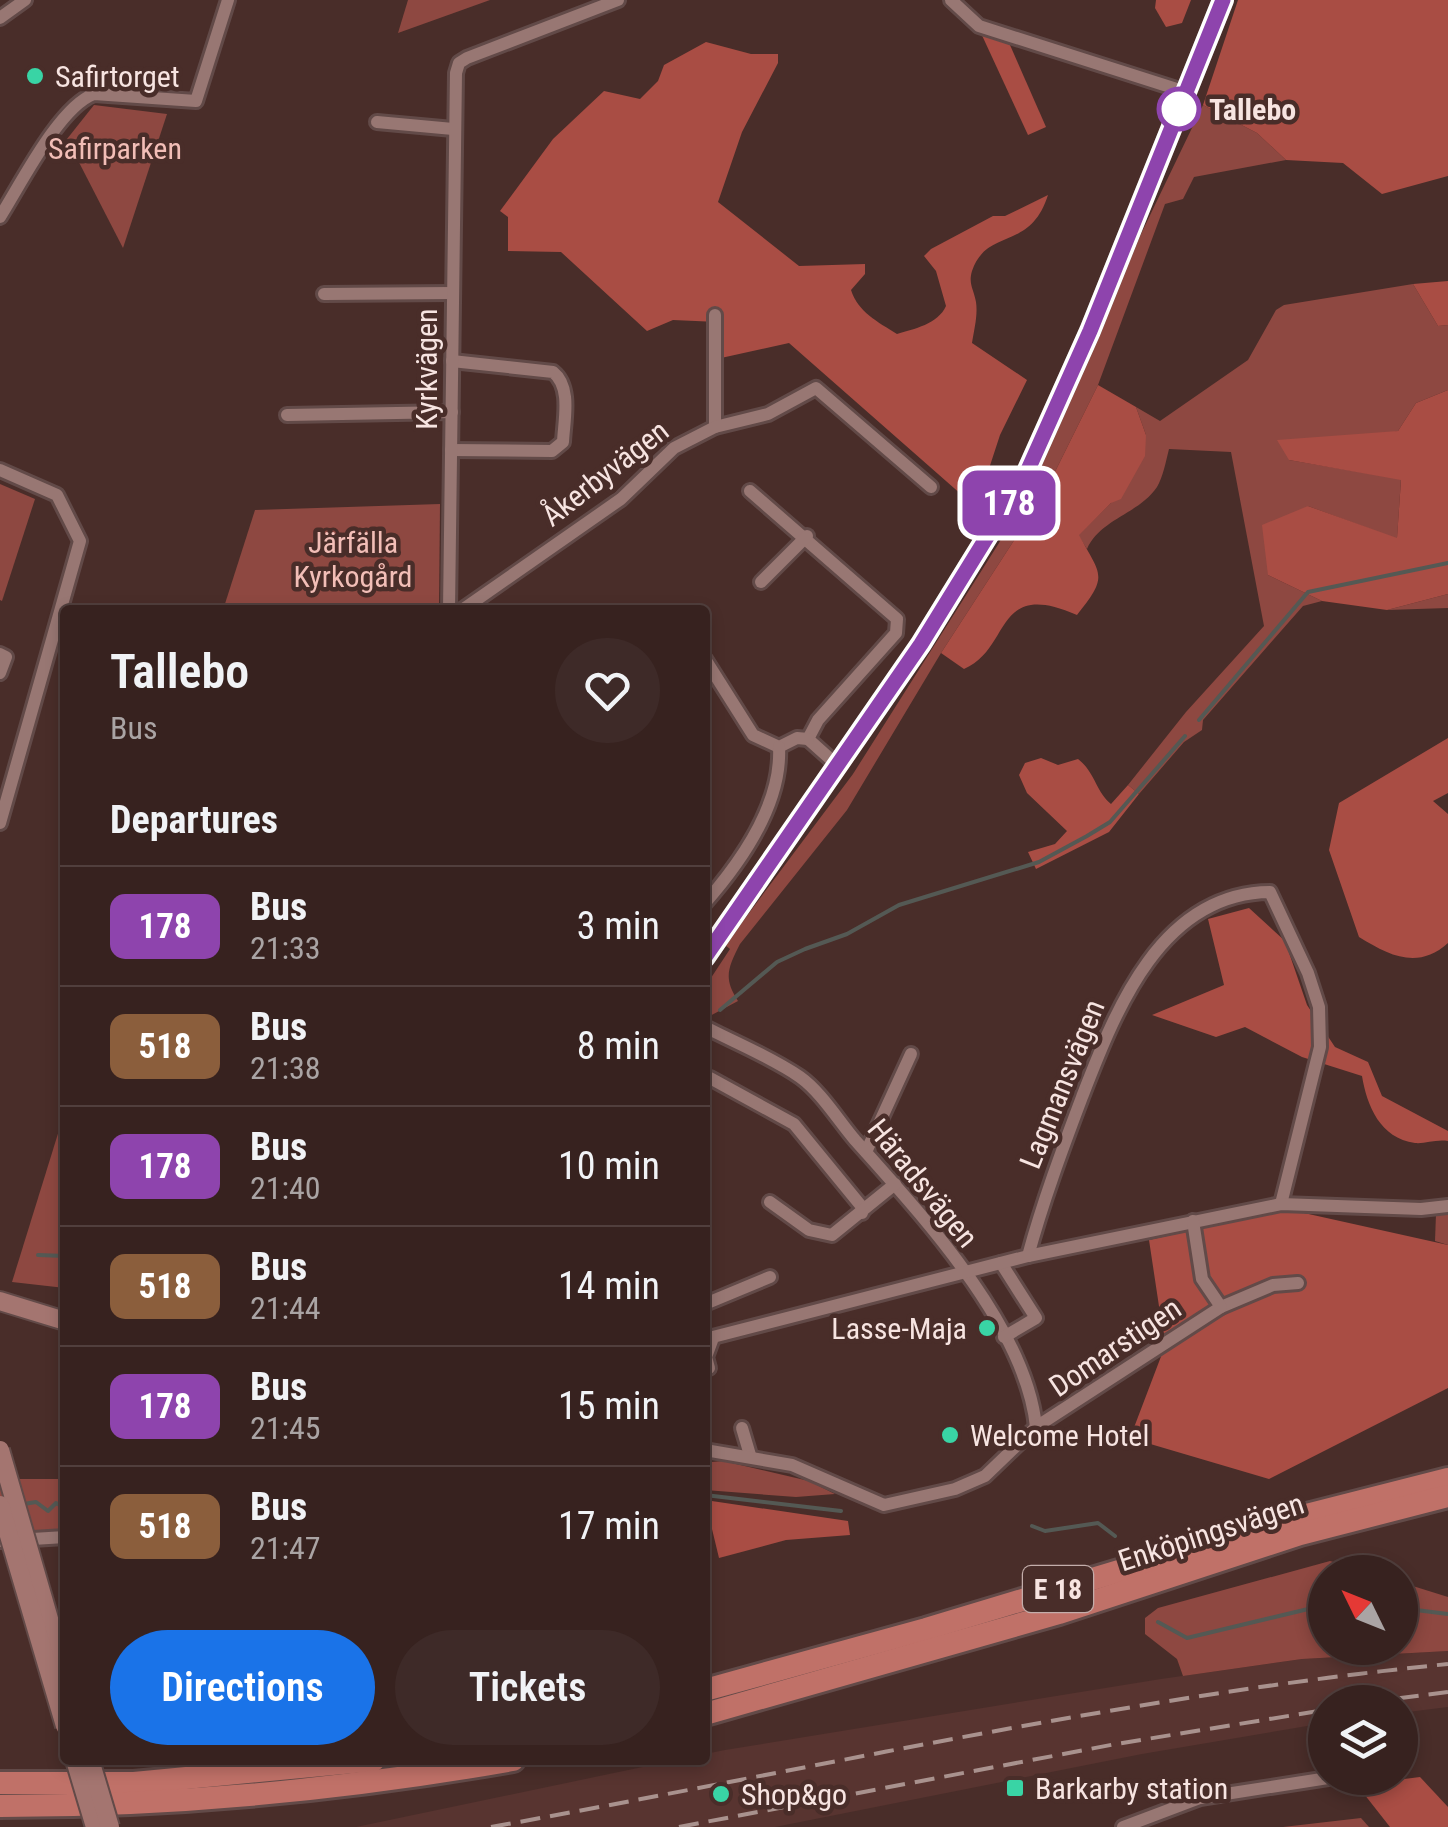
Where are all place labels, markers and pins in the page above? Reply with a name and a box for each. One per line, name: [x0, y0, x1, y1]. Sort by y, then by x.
place label: Safirtorget: [55, 59, 180, 94]
marker: Safirtorget: [24, 65, 46, 87]
marker: Tallebo: [1158, 88, 1200, 130]
place label: Tallebo: [1209, 92, 1296, 127]
place label: Lasse-Maja: [831, 1311, 967, 1346]
marker: Lasse-Maja: [976, 1317, 998, 1339]
place label: Welcome Hotel: [970, 1418, 1149, 1453]
marker: Welcome Hotel: [939, 1424, 961, 1446]
place label: Barkarby station: [1035, 1771, 1228, 1806]
place label: Shop&go: [741, 1777, 847, 1812]
marker: Barkarby station: [1004, 1777, 1026, 1799]
marker: Shop&go: [710, 1783, 732, 1805]

